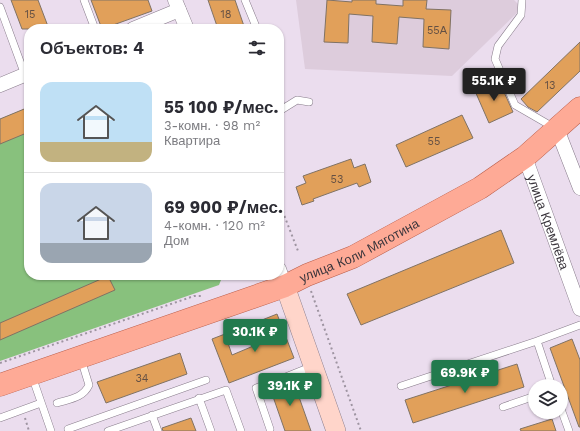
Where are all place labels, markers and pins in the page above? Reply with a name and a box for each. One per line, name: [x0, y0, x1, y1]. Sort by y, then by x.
pin: 55.1K ₽: [457, 68, 531, 102]
pin: 30.1K ₽: [218, 319, 292, 353]
pin: 69.9K ₽: [428, 360, 502, 394]
pin: 39.1K ₽: [253, 373, 327, 407]

